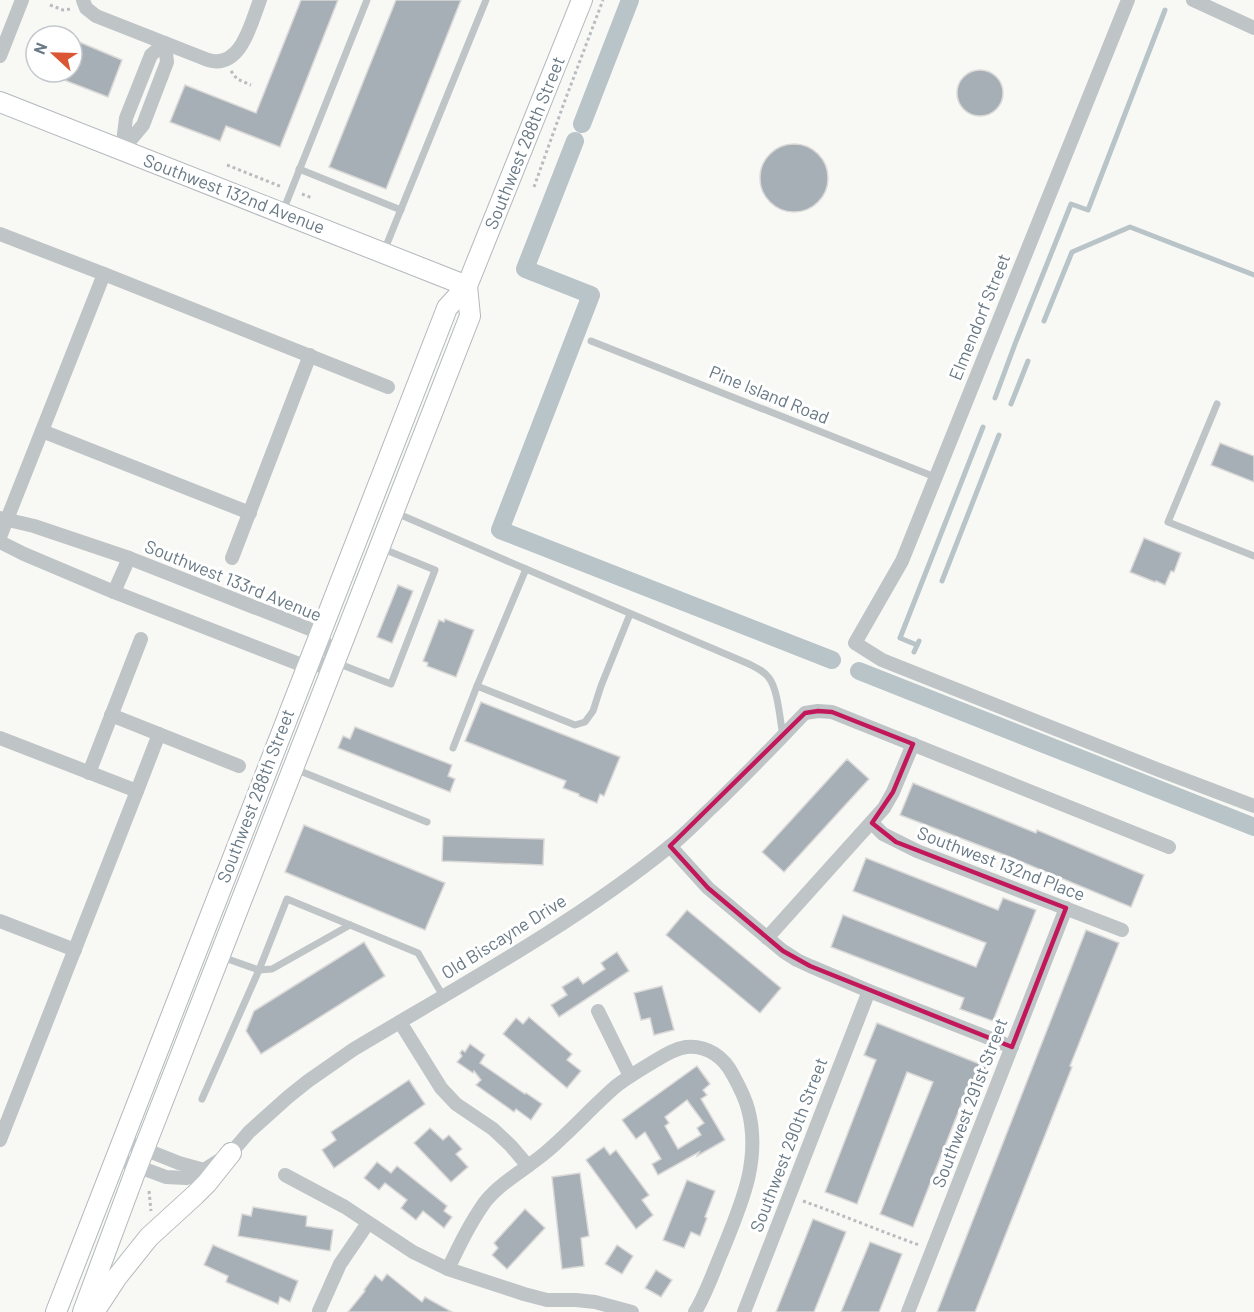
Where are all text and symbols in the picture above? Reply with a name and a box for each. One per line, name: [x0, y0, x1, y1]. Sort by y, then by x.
north arrow: [24, 24, 84, 84]
text: N: [29, 40, 50, 57]
street label: Southwest 288th Street: [479, 53, 569, 232]
street label: Southwest 132nd Avenue: [141, 148, 328, 238]
street label: Elmendorf Street: [944, 250, 1014, 383]
street label: Pine Island Road: [706, 360, 833, 428]
street label: Southwest 133rd Avenue: [142, 534, 325, 626]
street label: Southwest 288th Street: [212, 706, 298, 886]
street label: Southwest 132nd Place: [914, 821, 1088, 905]
street label: Old Biscayne Drive: [437, 889, 570, 983]
street label: Southwest 291st Street: [927, 1015, 1012, 1191]
street label: Southwest 290th Street: [745, 1054, 832, 1235]

